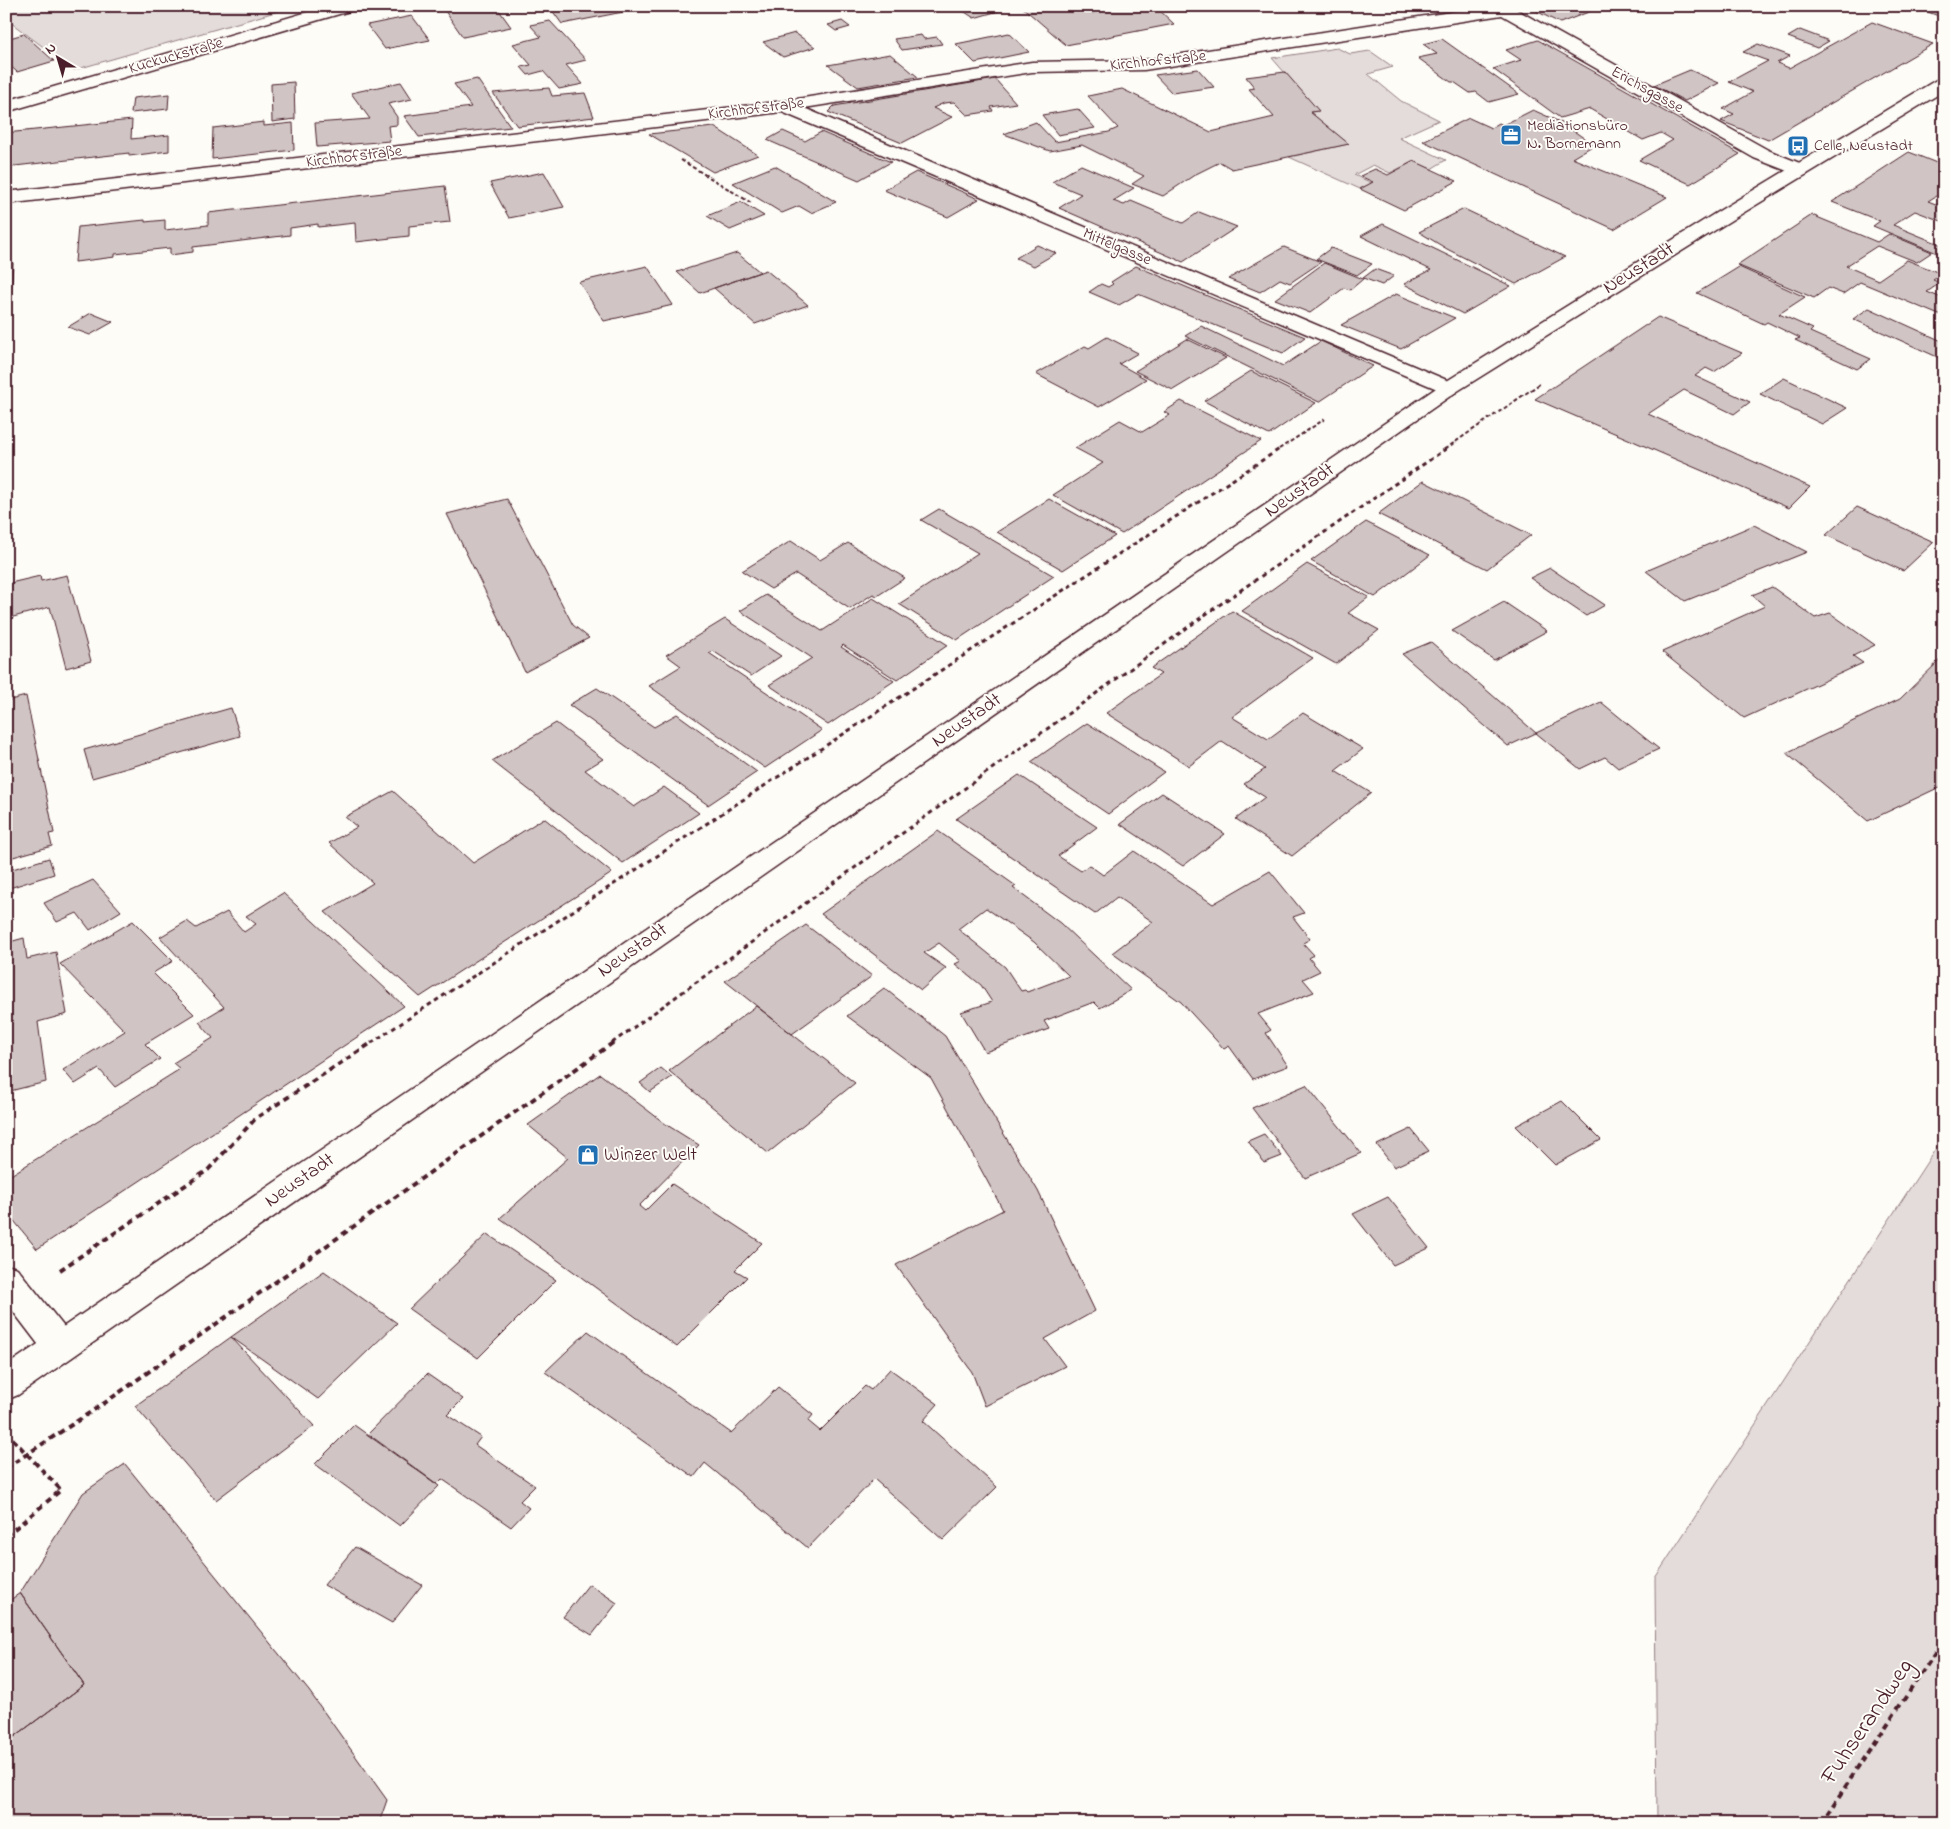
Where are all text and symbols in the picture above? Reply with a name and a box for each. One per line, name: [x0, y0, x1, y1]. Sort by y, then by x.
street label: Kuckuckstraße: [126, 31, 227, 81]
north arrow: [32, 32, 82, 82]
text: N: [41, 38, 61, 60]
street label: Kirchhofstraße: [1109, 44, 1208, 78]
street label: Erichsgasse: [1606, 60, 1688, 120]
street label: Kirchhofstraße: [707, 91, 806, 127]
place label: Mediationsbüro N. Bornemann: [1527, 114, 1628, 156]
office icon: Mediationsbüro N. Bornemann: [1499, 123, 1523, 147]
bus stop icon: Celle, Neustadt: [1786, 134, 1810, 158]
place label: Celle, Neustadt: [1814, 134, 1913, 158]
street label: Kirchhofstraße: [305, 139, 404, 175]
street label: Mittelgasse: [1079, 222, 1156, 273]
street label: Neustadt: [1598, 235, 1681, 302]
street label: Neustadt: [1259, 456, 1341, 526]
street label: Neustadt: [926, 686, 1008, 756]
street label: Neustadt: [592, 916, 674, 986]
place label: Winzer Welt: [604, 1141, 697, 1170]
shop icon: Winzer Welt: [576, 1143, 600, 1167]
street label: Neustadt: [259, 1146, 341, 1216]
street label: Fuhserandweg: [1812, 1652, 1923, 1793]

